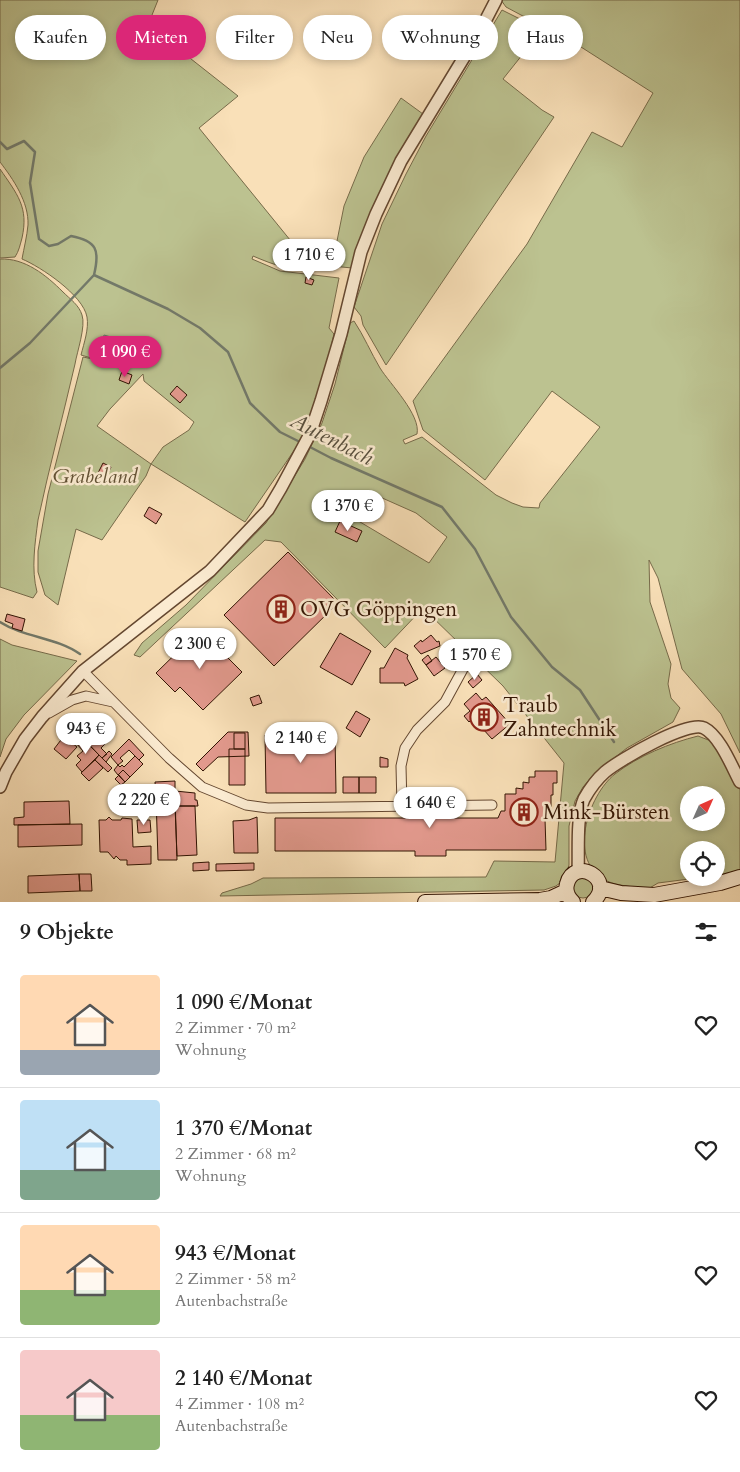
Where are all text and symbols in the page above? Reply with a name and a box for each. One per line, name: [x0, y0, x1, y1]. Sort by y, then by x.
chip: Kaufen: [15, 15, 106, 60]
chip: Mieten: [116, 15, 206, 60]
chip: Filter: [216, 15, 293, 60]
chip: Neu: [303, 15, 372, 60]
chip: Wohnung: [382, 15, 498, 60]
chip: Haus: [508, 15, 583, 60]
pin: 1 710 €: [263, 238, 355, 281]
text: 1 710 €: [284, 244, 334, 266]
pin: 1 090 €: [79, 336, 171, 378]
text: 1 090 €: [100, 341, 150, 363]
water label: Autenbach: [284, 405, 379, 473]
park label: Grabeland: [53, 462, 138, 491]
pin: 1 370 €: [302, 490, 394, 532]
text: 1 370 €: [323, 495, 373, 517]
building icon: OVG Göppingen: [266, 594, 296, 624]
place label: OVG Göppingen: [300, 595, 457, 624]
pin: 2 300 €: [154, 628, 246, 670]
text: 2 300 €: [175, 633, 225, 655]
pin: 1 570 €: [429, 638, 521, 681]
text: 1 570 €: [450, 644, 500, 666]
place label: Traub Zahntechnik: [503, 691, 618, 744]
building icon: Traub Zahntechnik: [469, 702, 499, 732]
pin: 943 €: [51, 712, 121, 755]
text: 943 €: [67, 718, 105, 740]
pin: 2 140 €: [255, 722, 347, 764]
text: 2 140 €: [276, 727, 326, 749]
pin: 2 220 €: [98, 784, 190, 826]
pin: 1 640 €: [384, 786, 476, 829]
north arrow: [680, 786, 725, 831]
map controls: [680, 786, 725, 886]
text: 2 220 €: [119, 789, 169, 811]
text: 1 640 €: [405, 792, 455, 814]
building icon: Mink-Bürsten: [509, 797, 539, 827]
place label: Mink-Bürsten: [543, 798, 670, 827]
button: locate: [680, 841, 725, 886]
text: 9 Objekte: [20, 918, 114, 947]
icon: filters: [692, 918, 720, 946]
text: 1 090 €/Monat: [175, 988, 312, 1017]
icon: home: [60, 995, 120, 1055]
icon: heart: [692, 1011, 720, 1039]
text: 2 Zimmer · 70 m²: [175, 1017, 296, 1039]
text: Wohnung: [175, 1039, 246, 1061]
text: 1 370 €/Monat: [175, 1114, 312, 1143]
icon: home: [60, 1120, 120, 1180]
icon: heart: [692, 1136, 720, 1164]
text: 2 Zimmer · 68 m²: [175, 1143, 296, 1165]
text: Wohnung: [175, 1165, 246, 1187]
text: 943 €/Monat: [175, 1239, 296, 1268]
icon: home: [60, 1245, 120, 1305]
icon: heart: [692, 1261, 720, 1289]
text: 2 Zimmer · 58 m²: [175, 1268, 296, 1290]
text: Autenbachstraße: [175, 1290, 288, 1312]
text: 2 140 €/Monat: [175, 1364, 312, 1393]
icon: home: [60, 1370, 120, 1430]
icon: heart: [692, 1386, 720, 1414]
text: 4 Zimmer · 108 m²: [175, 1393, 304, 1415]
text: Autenbachstraße: [175, 1415, 288, 1437]

